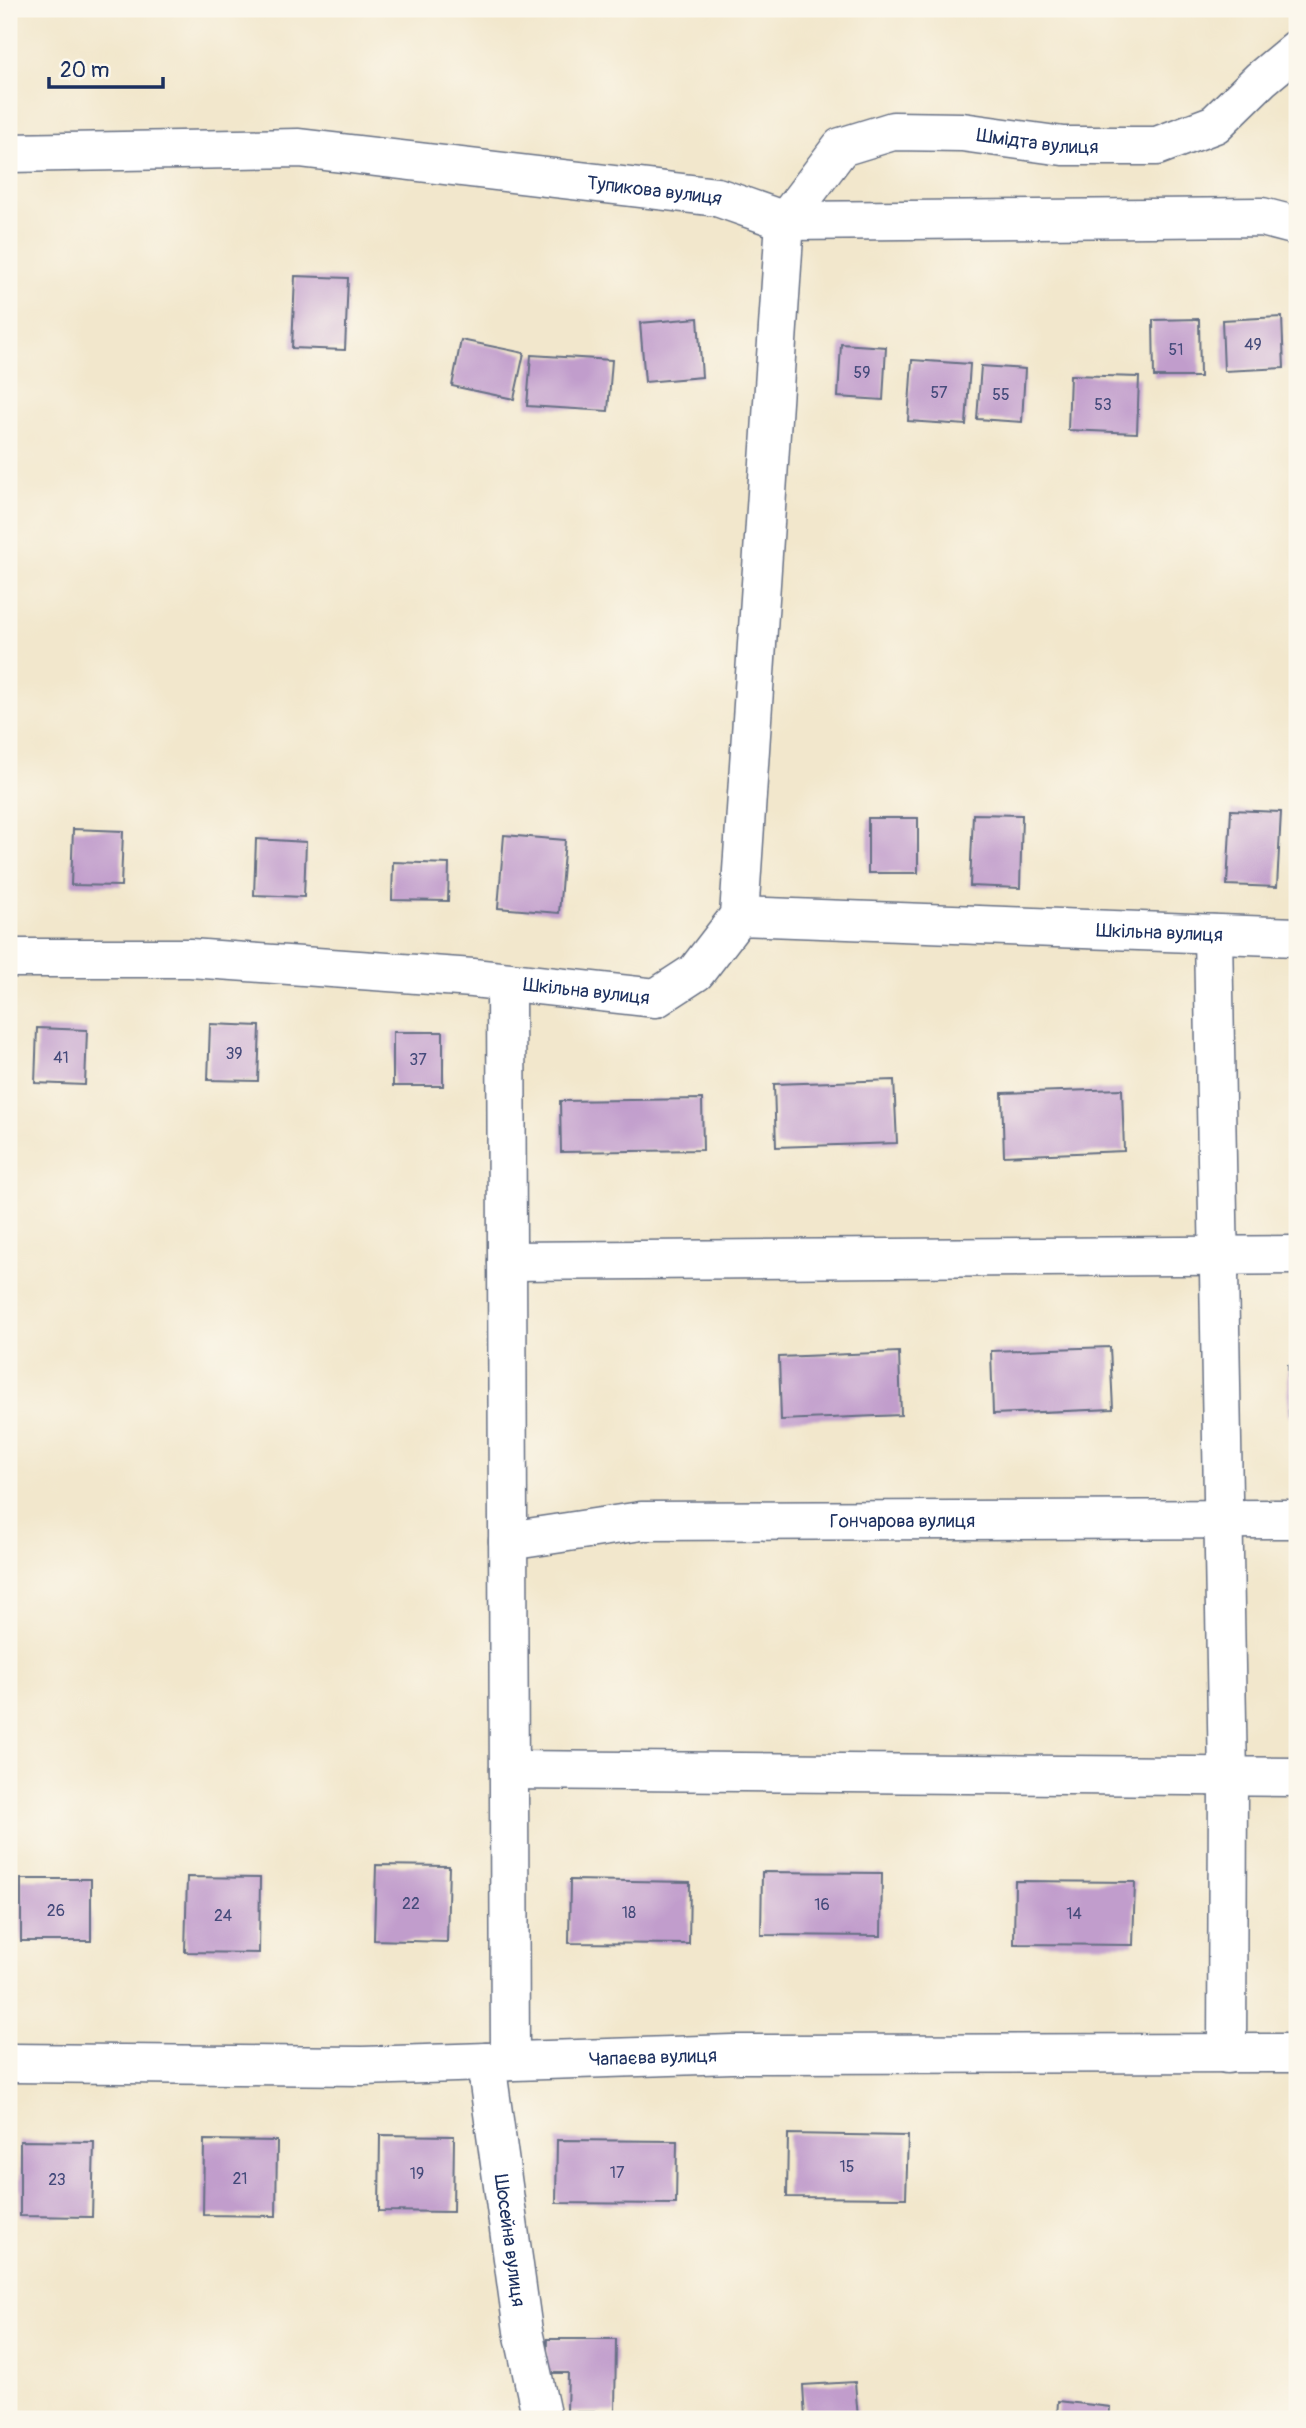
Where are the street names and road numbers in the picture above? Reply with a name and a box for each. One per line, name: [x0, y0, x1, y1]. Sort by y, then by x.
street label: Шмідта вулиця: [975, 123, 1098, 159]
street label: Тупикова вулиця: [585, 171, 726, 211]
street label: Шкільна вулиця: [1096, 918, 1223, 947]
street label: Шкільна вулиця: [522, 973, 651, 1010]
street label: Гончарова вулиця: [830, 1509, 975, 1533]
street label: Чапаєва вулиця: [588, 2043, 717, 2072]
street label: Шосейна вулиця: [489, 2173, 531, 2308]

